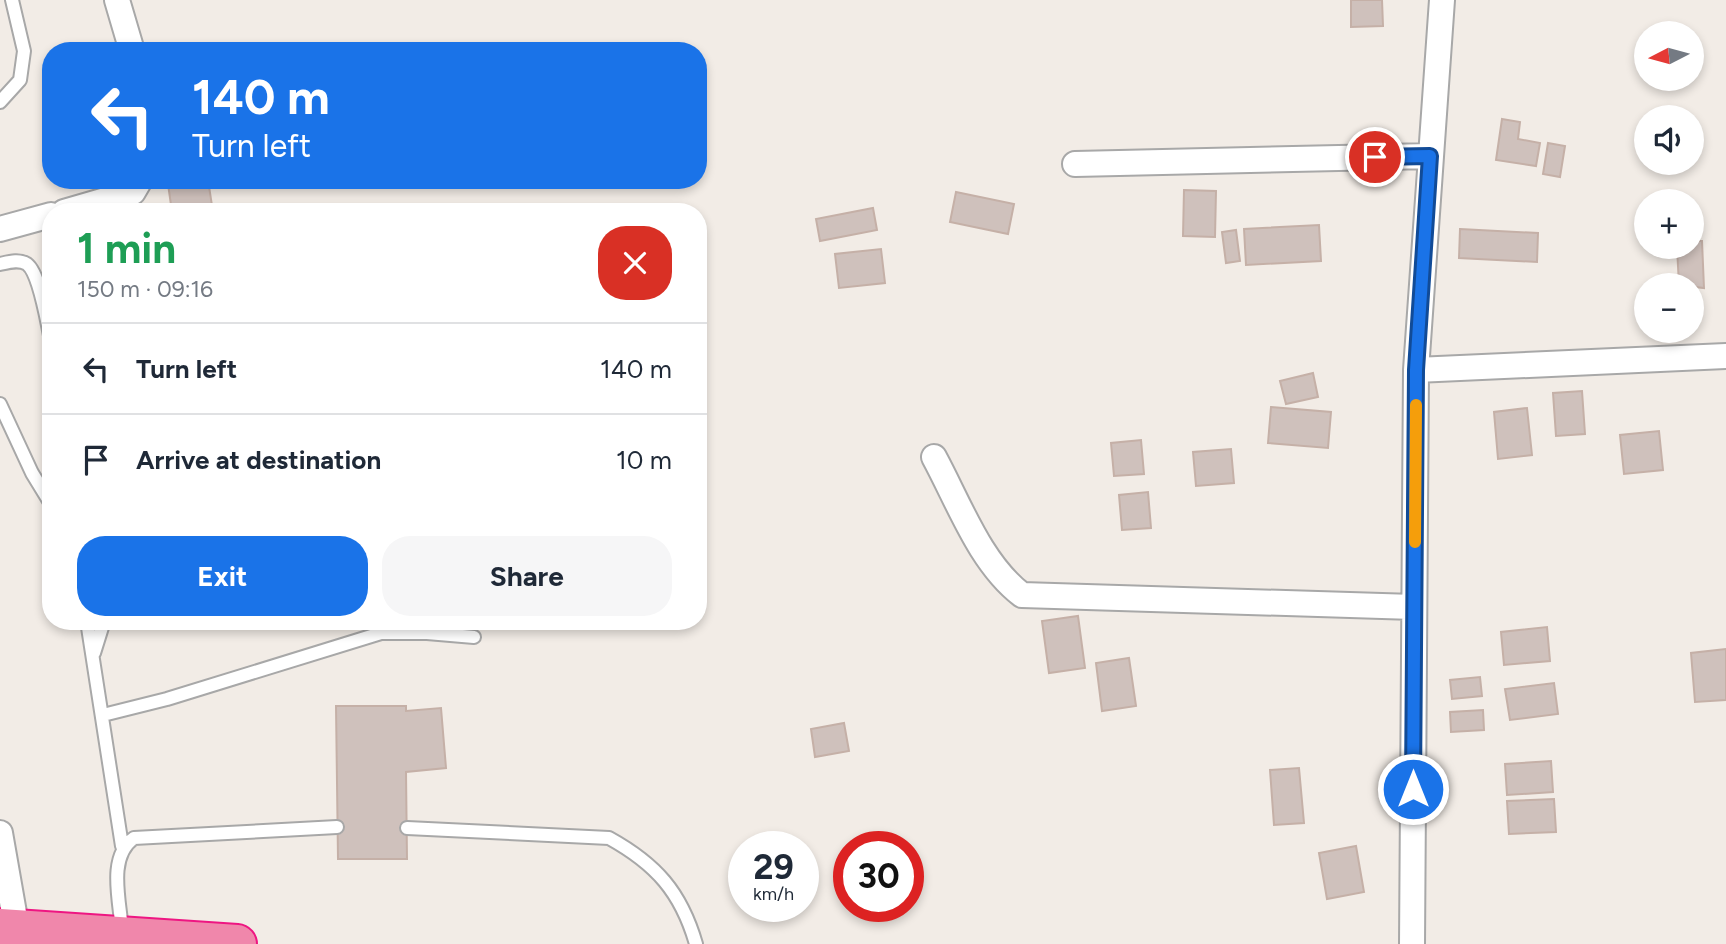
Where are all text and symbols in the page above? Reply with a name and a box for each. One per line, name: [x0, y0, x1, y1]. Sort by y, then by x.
north arrow: [1634, 21, 1704, 91]
map controls: [1634, 21, 1704, 343]
text: 140 m: [192, 67, 330, 126]
icon: left: [77, 70, 168, 161]
button: sound: [1634, 105, 1704, 175]
text: Turn left: [192, 127, 311, 165]
pin: [1345, 127, 1405, 187]
icon: arrive: [1356, 138, 1394, 176]
button: +: [1634, 189, 1704, 259]
text: 1 min: [77, 223, 176, 274]
button: close: [598, 226, 672, 300]
button: −: [1634, 273, 1704, 343]
text: 150 m · 09:16: [77, 275, 213, 303]
icon: left: [77, 350, 115, 388]
text: Turn left: [136, 353, 237, 385]
text: 140 m: [600, 353, 672, 385]
icon: arrive: [77, 441, 115, 479]
text: Arrive at destination: [136, 444, 381, 476]
text: 10 m: [616, 444, 672, 476]
button: Exit: [77, 536, 368, 616]
button: Share: [382, 536, 672, 616]
position arrow: [1376, 752, 1450, 826]
speed limit sign: 30: [833, 831, 924, 922]
text: 29: [753, 846, 794, 888]
text: km/h: [753, 883, 794, 905]

